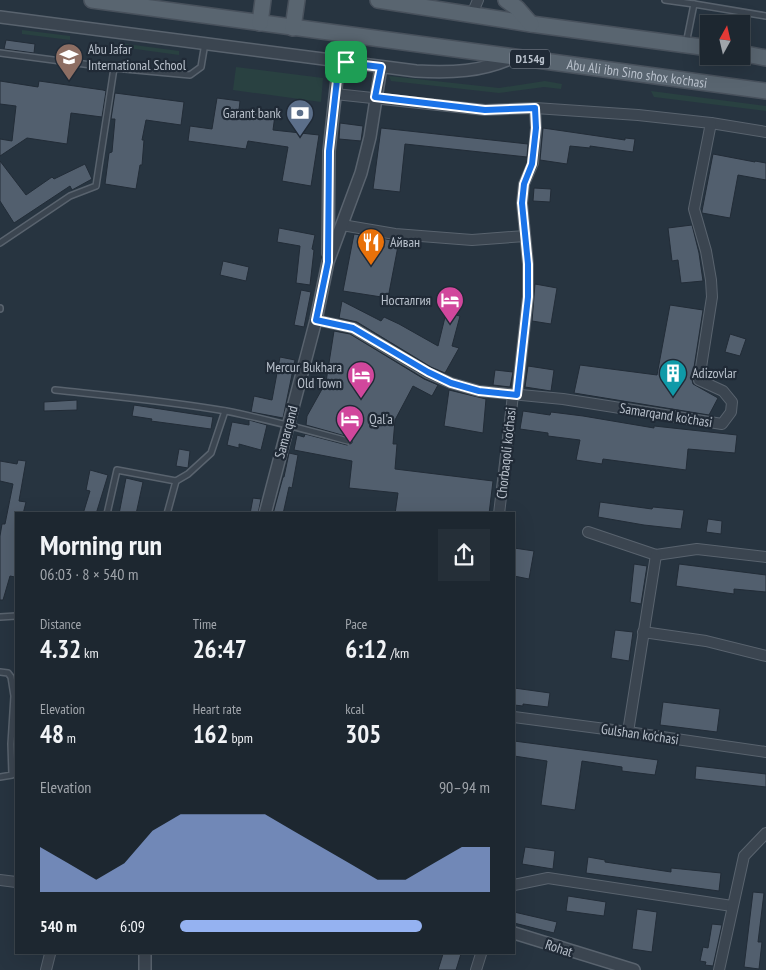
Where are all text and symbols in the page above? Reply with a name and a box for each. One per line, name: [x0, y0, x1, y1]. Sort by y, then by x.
north arrow: [700, 15, 750, 65]
map controls: [700, 15, 750, 65]
place label: Abu Jafar International School: [88, 40, 187, 74]
pin: [325, 41, 367, 83]
school or university icon: Abu Jafar International School: [54, 42, 84, 81]
icon: arrive: [332, 48, 360, 76]
road number: D154g: [510, 50, 550, 68]
street label: Abu Ali ibn Sino shox ko'chasi: [566, 55, 708, 92]
bank icon: Garant bank: [285, 98, 315, 137]
place label: Garant bank: [223, 104, 282, 122]
restaurant icon: Айван: [356, 227, 386, 266]
place label: Айван: [390, 233, 420, 251]
hotel icon: Носталгия: [435, 285, 465, 324]
place label: Носталгия: [381, 291, 431, 309]
place label: Mercur Bukhara Old Town: [266, 358, 342, 392]
building icon: Adizovlar: [658, 358, 688, 397]
hotel icon: Mercur Bukhara Old Town: [346, 360, 376, 399]
place label: Adizovlar: [692, 364, 737, 382]
street label: Samarqand ko'chasi: [618, 399, 714, 431]
street label: Samarqand: [270, 404, 302, 460]
hotel icon: Qal'a: [335, 404, 365, 443]
street label: Chorbaqoli ko'chasi: [492, 406, 520, 500]
place label: Qal'a: [369, 410, 393, 428]
text: Morning run: [40, 526, 162, 563]
button: share: [438, 529, 490, 581]
text: 06:03 · 8 × 540 m: [40, 564, 138, 584]
text: Distance: [40, 615, 81, 633]
text: Time: [193, 615, 217, 633]
text: Pace: [345, 615, 367, 633]
text: 4.32: [40, 633, 81, 665]
text: 26:47: [193, 633, 247, 665]
text: 6:12: [345, 633, 387, 665]
text: km: [81, 644, 99, 662]
text: /km: [387, 644, 409, 662]
text: Elevation: [40, 700, 85, 718]
text: Heart rate: [193, 700, 242, 718]
text: kcal: [345, 700, 364, 718]
text: 48: [40, 718, 64, 750]
text: 162: [193, 718, 229, 750]
text: 305: [345, 718, 381, 750]
street label: Gulshan ko'chasi: [600, 720, 680, 748]
text: m: [64, 729, 76, 747]
text: bpm: [229, 729, 253, 747]
text: Elevation: [40, 777, 91, 797]
text: 90–94 m: [439, 777, 490, 797]
text: 540 m: [40, 916, 77, 936]
text: 6:09: [120, 916, 145, 936]
street label: Rohat: [543, 935, 575, 961]

